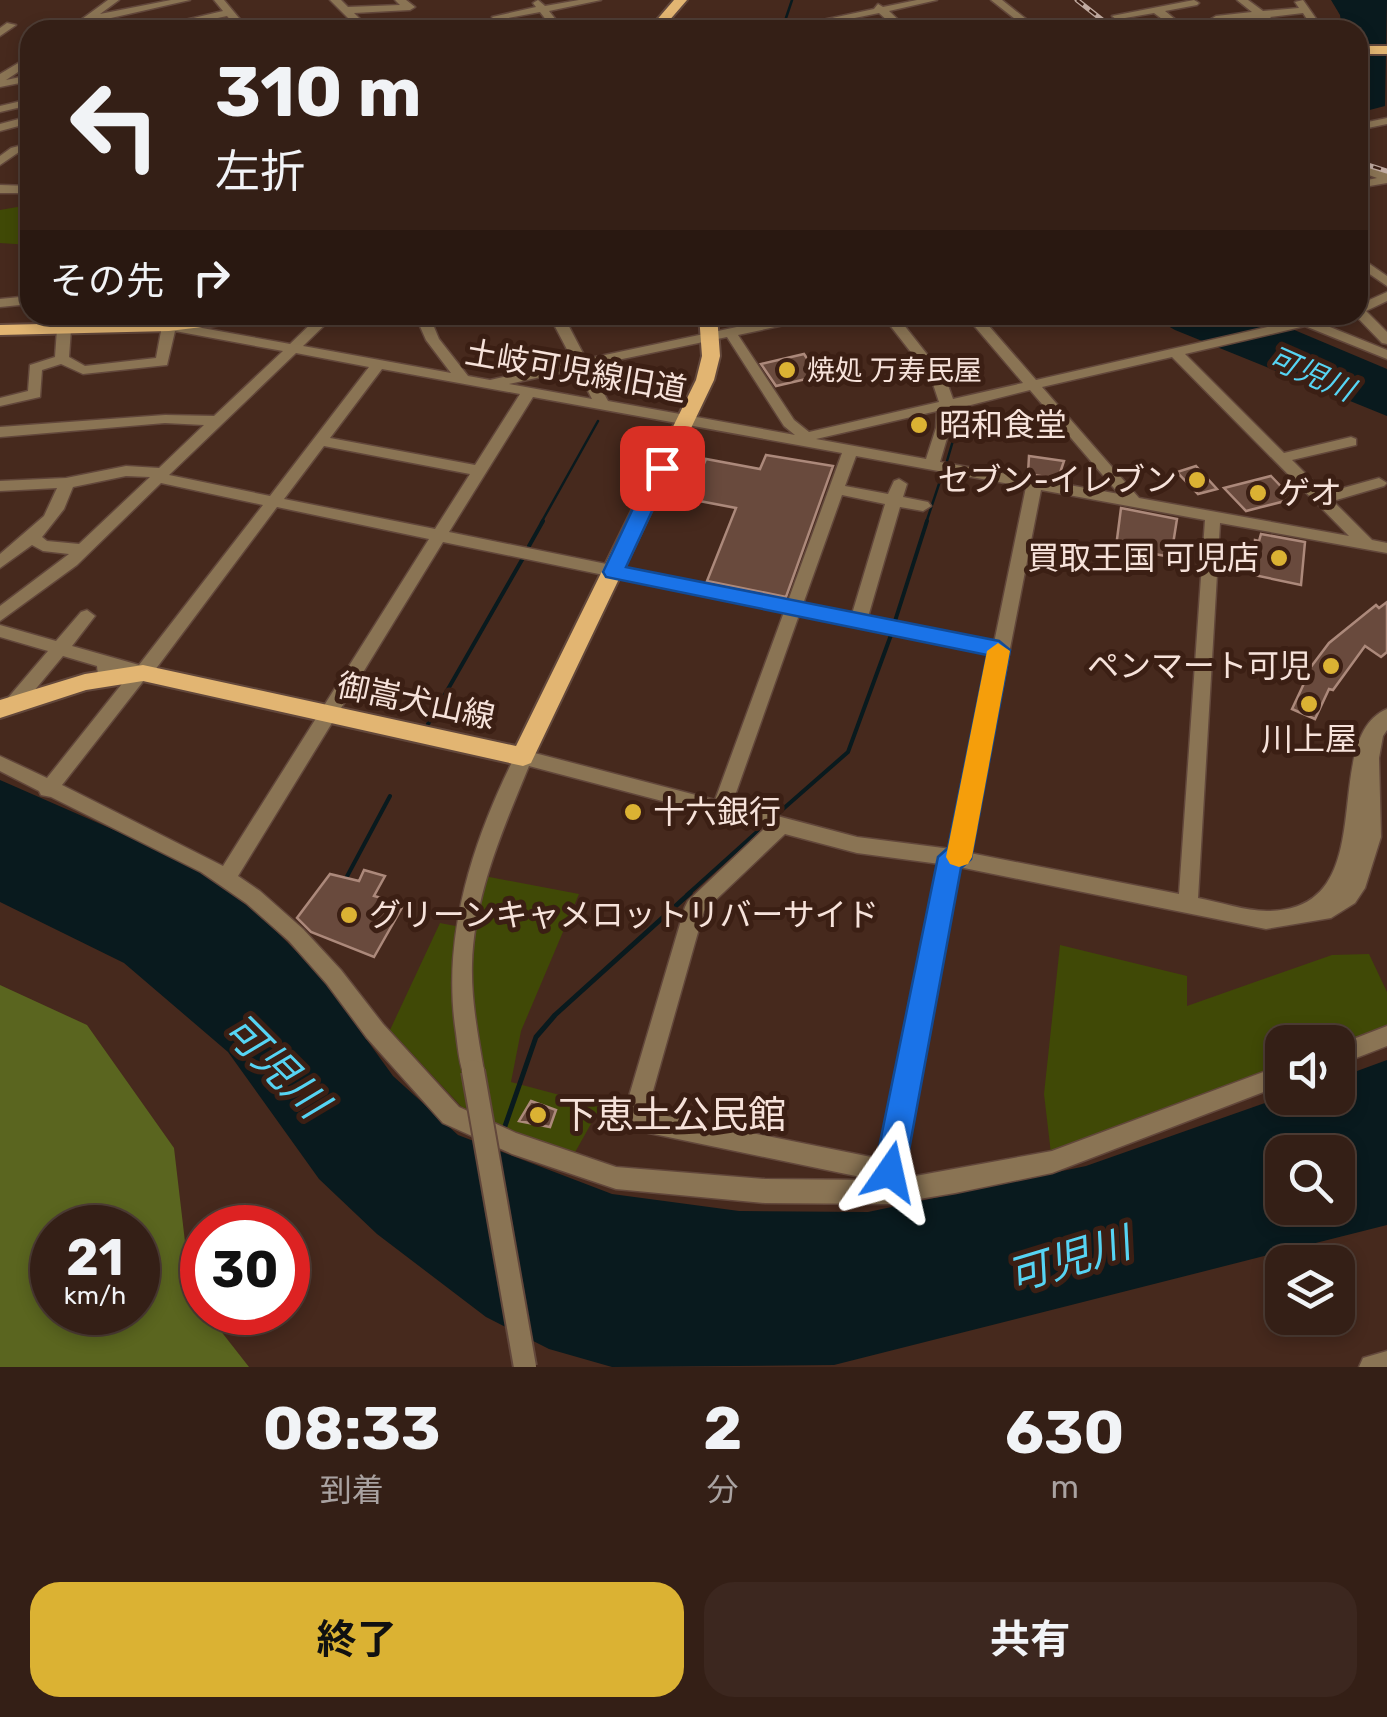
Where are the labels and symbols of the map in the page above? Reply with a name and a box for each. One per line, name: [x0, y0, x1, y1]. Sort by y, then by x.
street label: 土岐可児線旧道: [462, 333, 690, 409]
water label: 可児川: [1263, 339, 1362, 410]
place label: 焼処 万寿民屋: [807, 354, 982, 387]
marker: 焼処 万寿民屋: [776, 359, 798, 381]
place label: 昭和食堂: [939, 406, 1067, 444]
marker: 昭和食堂: [908, 414, 930, 436]
pin: [620, 426, 705, 511]
place label: セブン-イレブン: [938, 461, 1177, 499]
marker: セブン-イレブン: [1186, 469, 1208, 491]
place label: ゲオ: [1278, 474, 1342, 512]
marker: ゲオ: [1247, 482, 1269, 504]
place label: 買取王国 可児店: [1027, 539, 1259, 577]
marker: 買取王国 可児店: [1268, 547, 1290, 569]
place label: ペンマート可児: [1087, 647, 1311, 685]
marker: ペンマート可児: [1320, 655, 1342, 677]
street label: 御嵩犬山線: [334, 666, 498, 736]
marker: 川上屋: [1298, 693, 1320, 715]
place label: 川上屋: [1261, 720, 1357, 758]
place label: 十六銀行: [653, 793, 781, 831]
marker: 十六銀行: [622, 801, 644, 823]
place label: グリーンキャメロットリバーサイド: [369, 896, 879, 934]
marker: グリーンキャメロットリバーサイド: [338, 904, 360, 926]
water label: 可児川: [213, 1004, 340, 1131]
place label: 下恵土公民館: [558, 1092, 786, 1138]
marker: 下恵土公民館: [527, 1104, 549, 1126]
position arrow: [838, 1120, 942, 1224]
speed limit sign: 30: [180, 1205, 310, 1335]
water label: 可児川: [1001, 1217, 1140, 1302]

